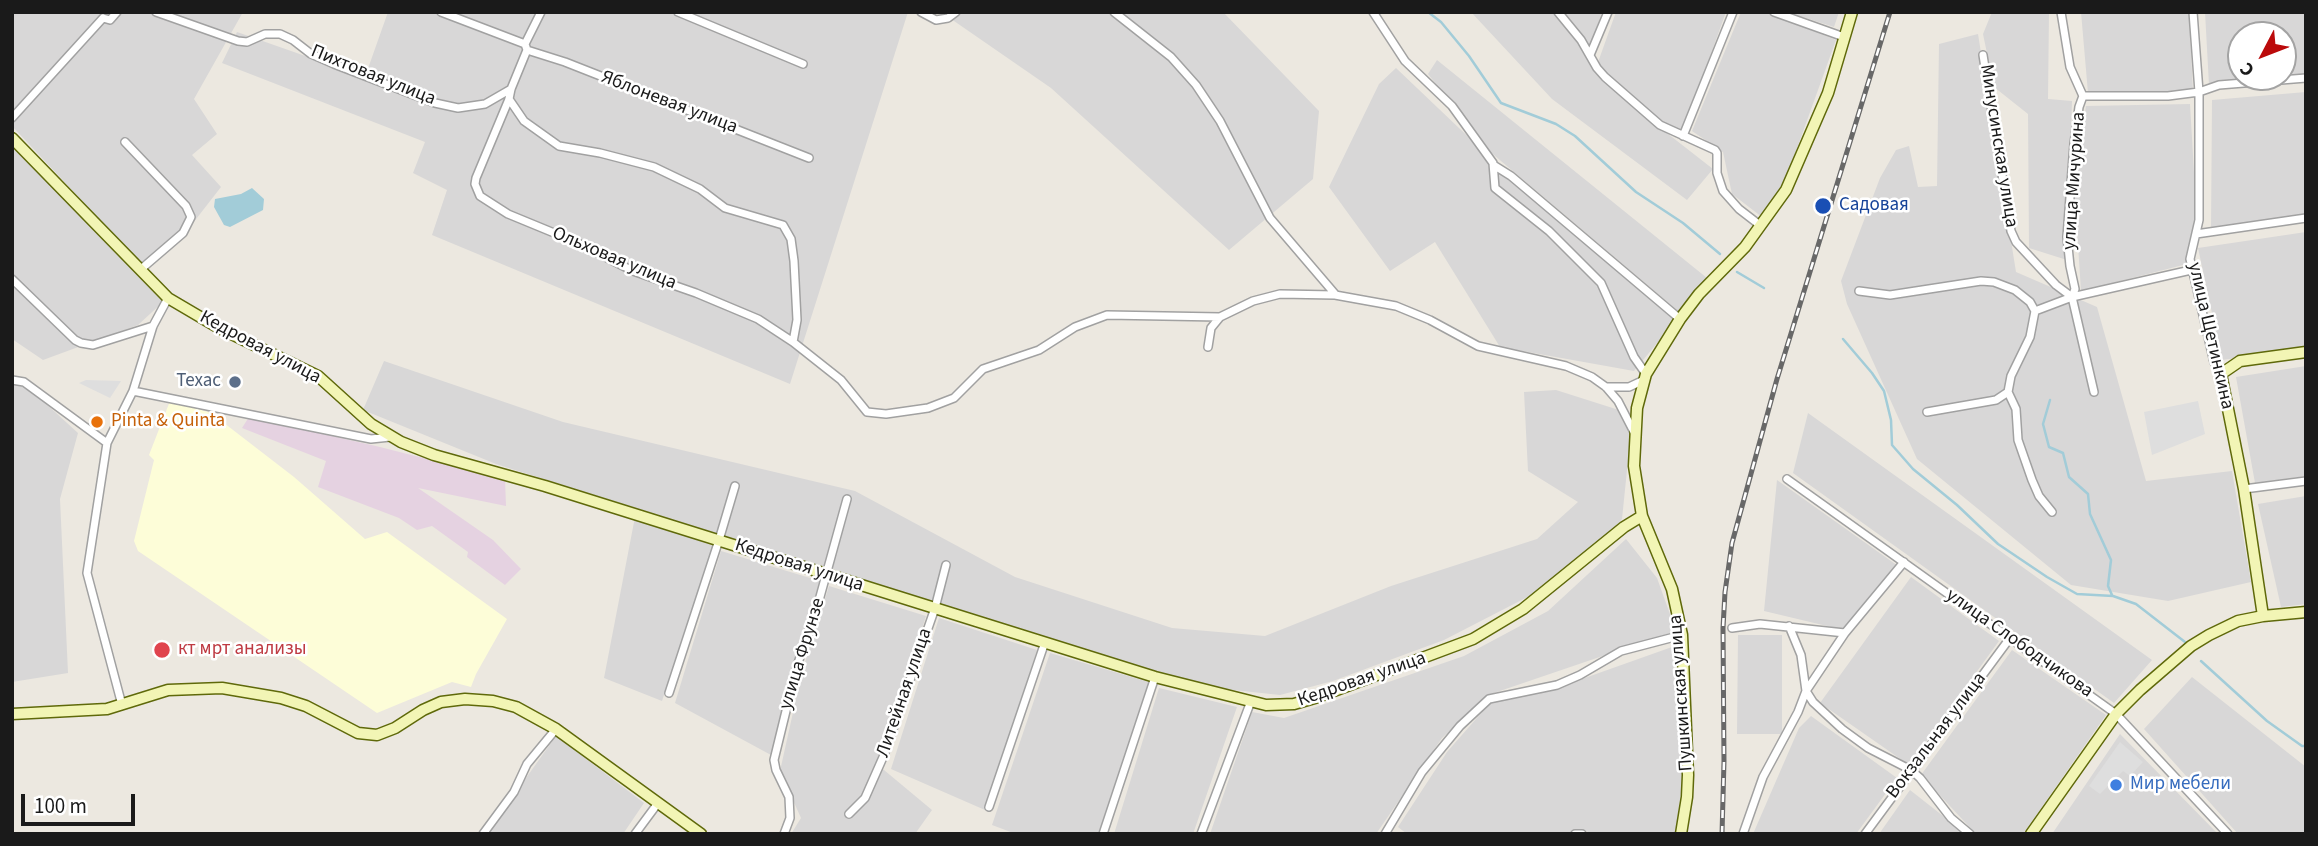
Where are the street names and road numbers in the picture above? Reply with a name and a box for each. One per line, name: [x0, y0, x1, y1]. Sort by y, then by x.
street label: Пихтовая улица: [307, 41, 439, 111]
street label: Минусинская улица: [1974, 63, 2022, 229]
street label: Яблоневая улица: [598, 66, 740, 140]
street label: улица Мичурина: [2059, 111, 2091, 251]
street label: Ольховая улица: [548, 223, 680, 295]
street label: улица Щетинкина: [2182, 260, 2238, 412]
street label: Кедровая улица: [195, 306, 325, 390]
street label: Кедровая улица: [732, 534, 866, 598]
street label: улица Слободчикова: [1941, 585, 2097, 703]
street label: улица Фрунзе: [775, 595, 831, 713]
street label: Пушкинская улица: [1665, 614, 1699, 772]
street label: Литейная улица: [872, 625, 938, 761]
street label: Кедровая улица: [1295, 647, 1429, 713]
street label: Вокзальная улица: [1882, 668, 1992, 804]

